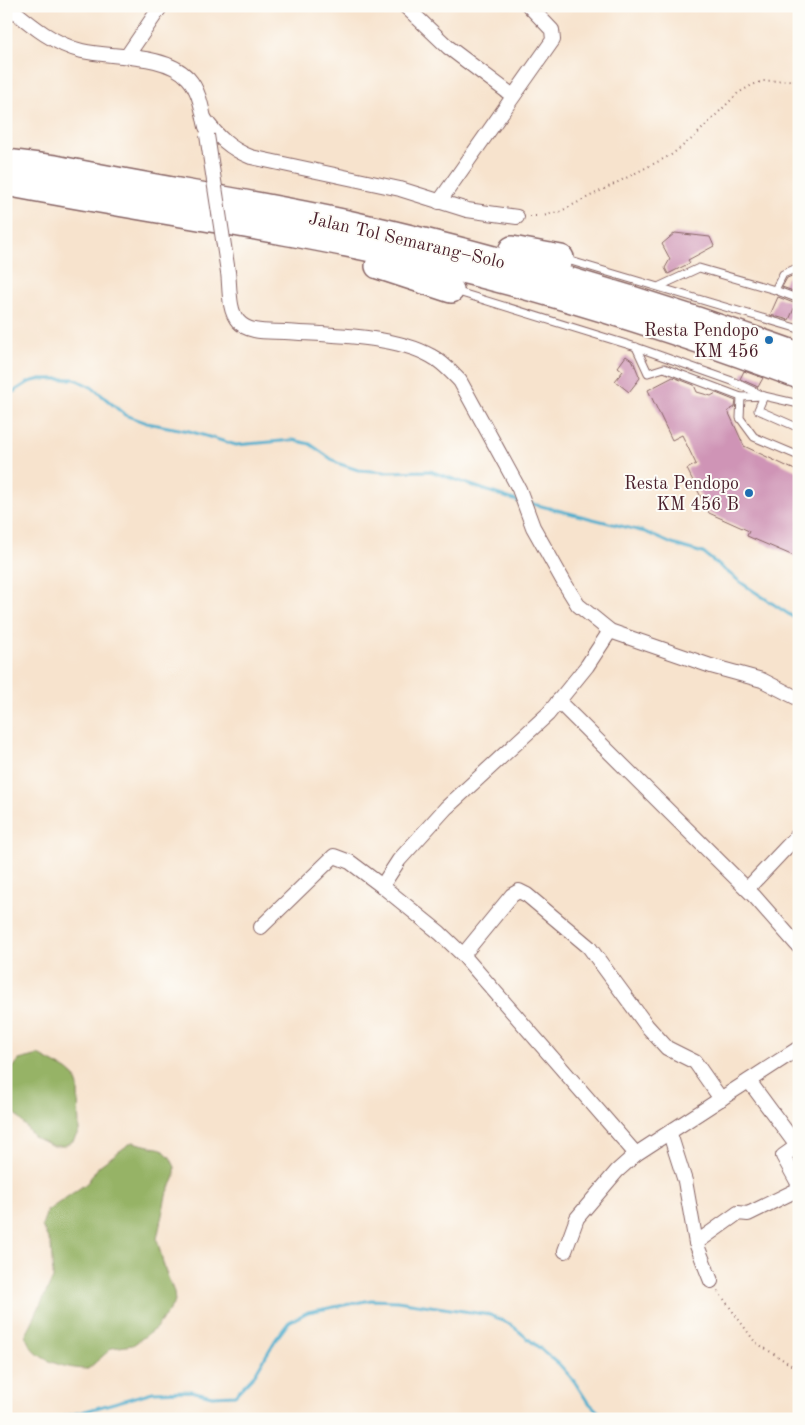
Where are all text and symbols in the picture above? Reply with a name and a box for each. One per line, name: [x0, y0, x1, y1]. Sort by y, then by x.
street label: Jalan Tol Semarang–Solo: [307, 210, 507, 272]
place label: Resta Pendopo KM 456: [644, 322, 759, 361]
marker: Resta Pendopo KM 456: [763, 334, 775, 346]
place label: Resta Pendopo KM 456 B: [624, 475, 739, 514]
marker: Resta Pendopo KM 456 B: [743, 487, 755, 499]

